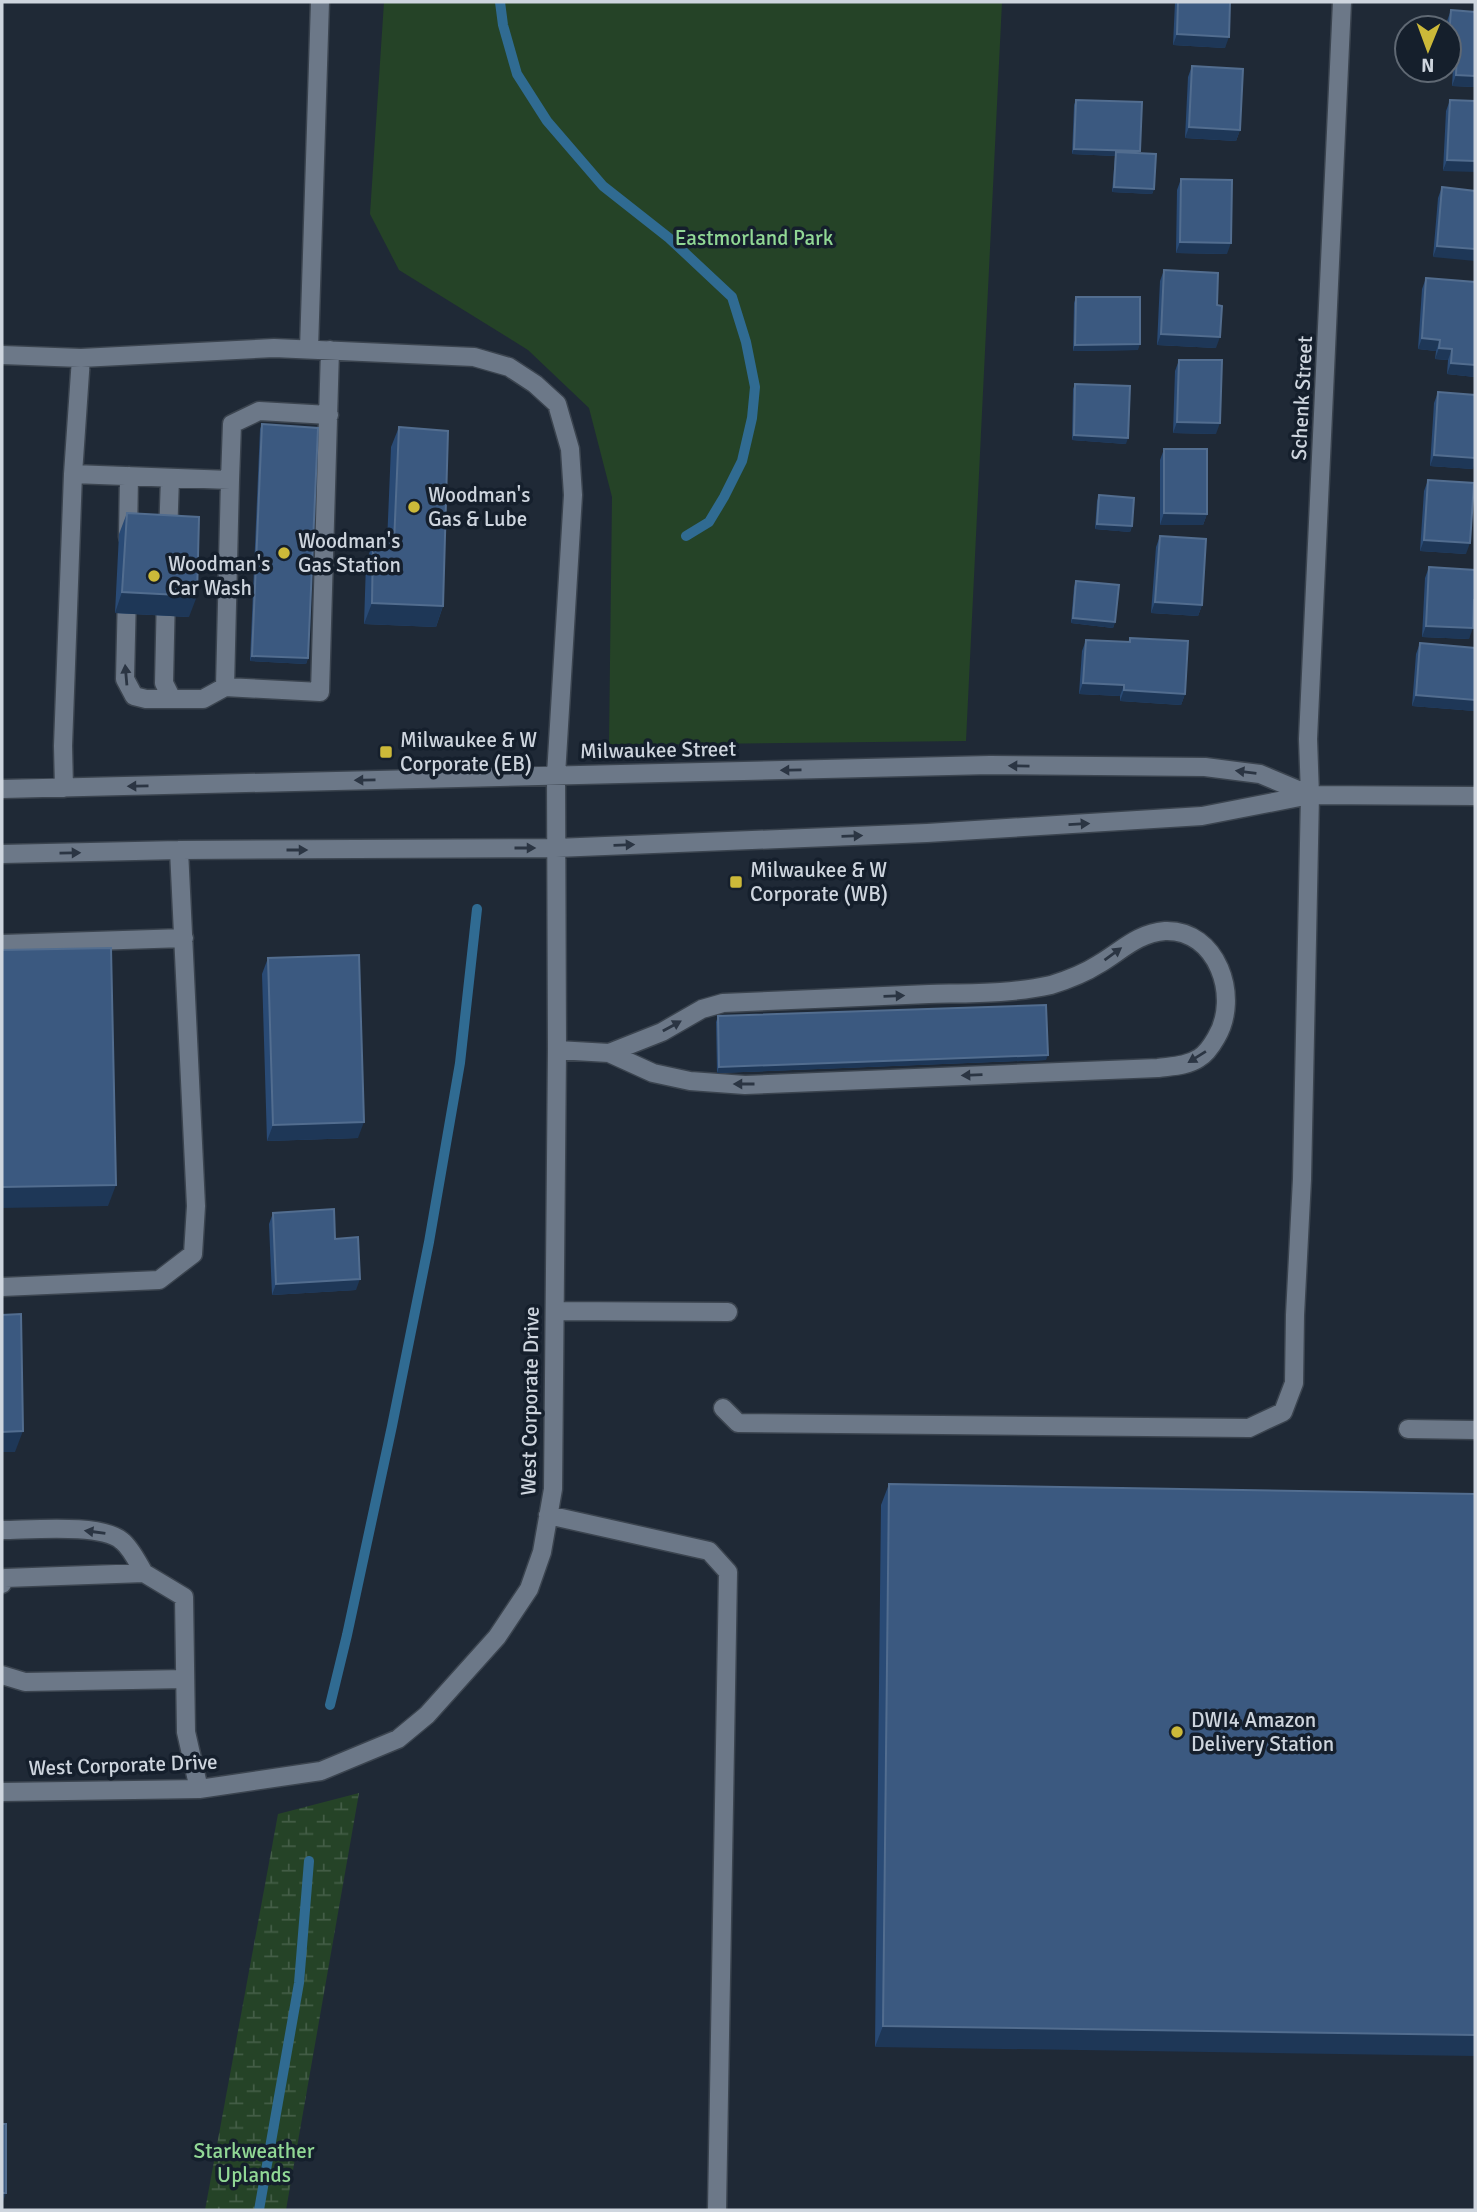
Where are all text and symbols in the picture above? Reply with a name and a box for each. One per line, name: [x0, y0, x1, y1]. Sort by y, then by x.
north arrow: [1393, 14, 1463, 84]
text: N: [1421, 53, 1435, 77]
park label: Eastmorland Park: [675, 225, 834, 251]
street label: Schenk Street: [1286, 335, 1318, 461]
place label: Woodman's Gas & Lube: [428, 482, 530, 532]
marker: Woodman's Gas & Lube: [406, 499, 422, 515]
place label: Woodman's Gas Station: [298, 528, 401, 578]
marker: Woodman's Gas Station: [276, 545, 292, 561]
place label: Woodman's Car Wash: [168, 551, 270, 601]
marker: Woodman's Car Wash: [146, 568, 162, 584]
one-way arrow: [120, 664, 131, 686]
place label: Milwaukee & W Corporate (EB): [400, 727, 537, 777]
street label: Milwaukee Street: [580, 736, 736, 764]
marker: Milwaukee & W Corporate (EB): [378, 744, 394, 760]
one-way arrow: [1008, 760, 1030, 772]
one-way arrow: [780, 764, 802, 775]
one-way arrow: [1235, 767, 1257, 778]
one-way arrow: [354, 774, 376, 786]
one-way arrow: [127, 780, 149, 792]
one-way arrow: [1068, 818, 1090, 829]
one-way arrow: [841, 830, 863, 841]
one-way arrow: [613, 839, 635, 850]
one-way arrow: [514, 842, 536, 854]
one-way arrow: [287, 844, 309, 855]
one-way arrow: [59, 847, 81, 859]
place label: Milwaukee & W Corporate (WB): [750, 857, 888, 907]
marker: Milwaukee & W Corporate (WB): [728, 874, 744, 890]
one-way arrow: [1104, 947, 1122, 961]
one-way arrow: [883, 990, 905, 1001]
one-way arrow: [662, 1020, 682, 1032]
one-way arrow: [1187, 1051, 1206, 1063]
one-way arrow: [961, 1070, 983, 1081]
one-way arrow: [733, 1078, 755, 1090]
street label: West Corporate Drive: [515, 1306, 545, 1496]
one-way arrow: [84, 1526, 106, 1537]
place label: DWI4 Amazon Delivery Station: [1191, 1707, 1334, 1757]
marker: DWI4 Amazon Delivery Station: [1169, 1724, 1185, 1740]
street label: West Corporate Drive: [28, 1749, 218, 1781]
park label: Starkweather Uplands: [194, 2138, 315, 2188]

